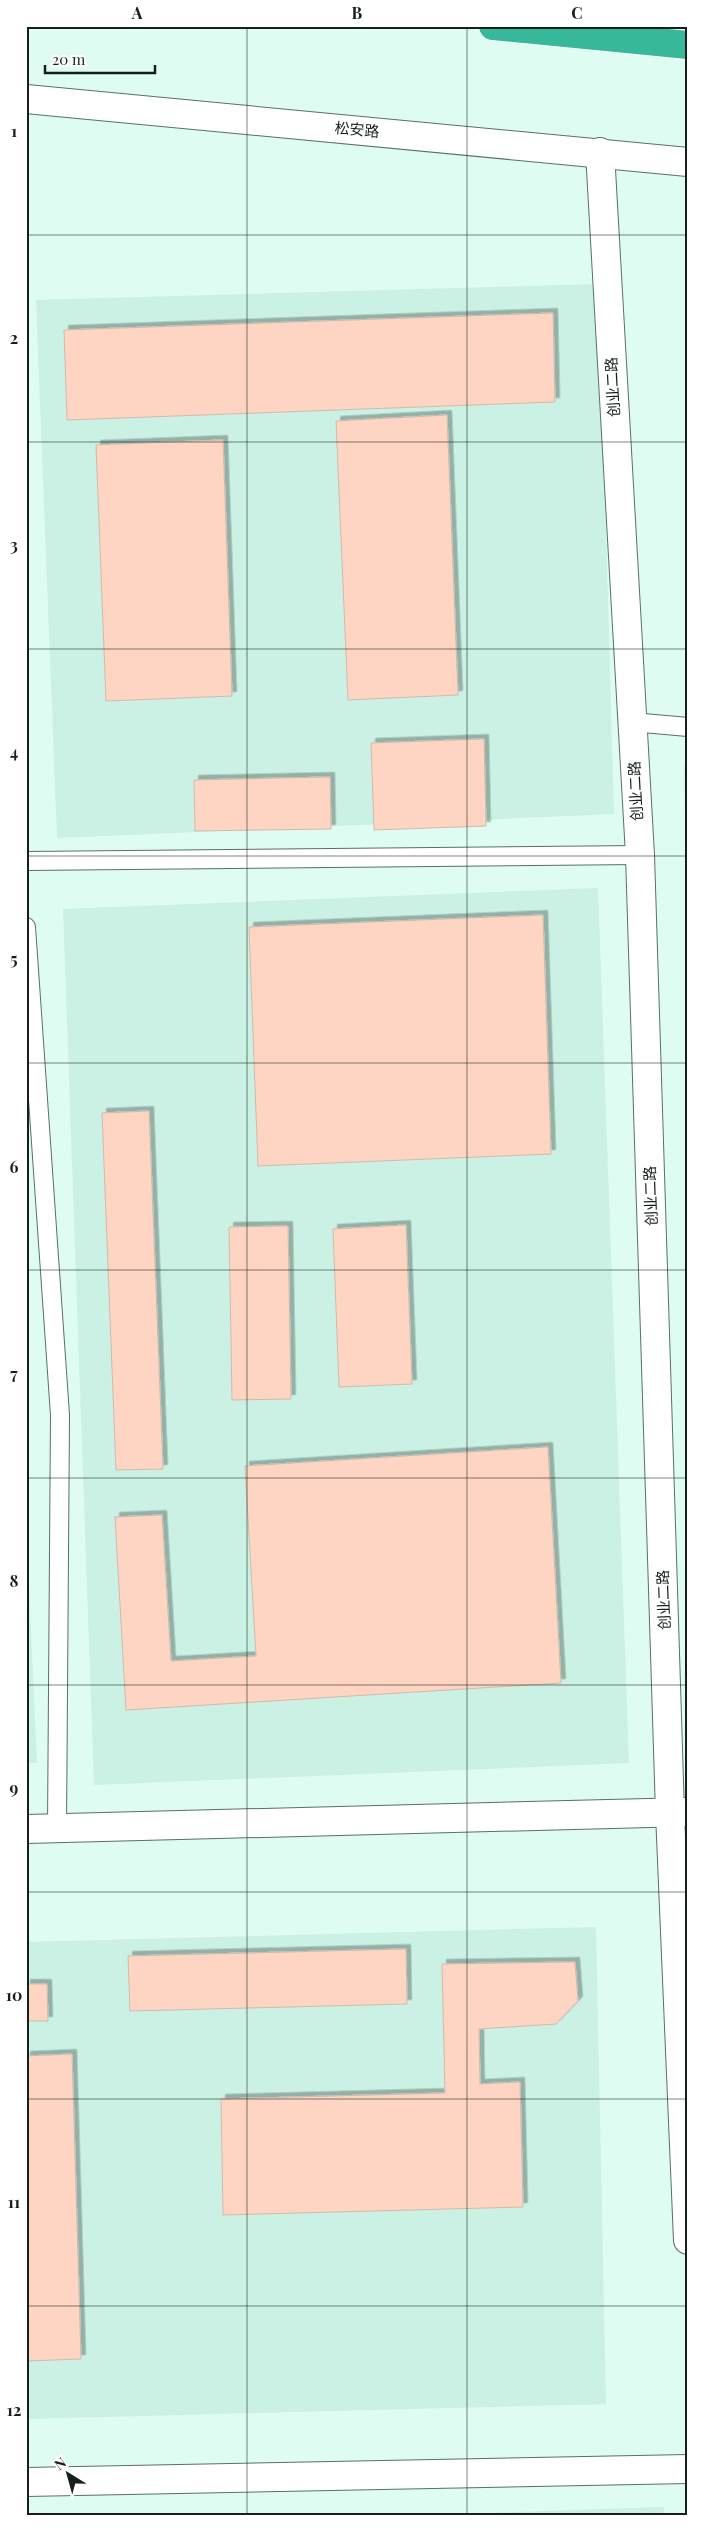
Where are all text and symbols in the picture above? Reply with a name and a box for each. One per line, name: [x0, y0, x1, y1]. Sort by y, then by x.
text: A: [131, 2, 143, 23]
text: B: [352, 2, 363, 23]
text: C: [571, 2, 583, 23]
scale bar: [45, 42, 155, 74]
text: 20 m: [52, 49, 86, 69]
street label: 松安路: [334, 117, 380, 141]
text: 1: [11, 120, 17, 141]
text: 2: [10, 327, 18, 348]
street label: 创业二路: [600, 357, 624, 418]
text: 3: [10, 534, 18, 555]
text: 4: [10, 741, 18, 762]
street label: 创业二路: [623, 761, 647, 822]
text: 5: [10, 948, 18, 969]
text: 6: [10, 1156, 19, 1177]
street label: 创业二路: [639, 1166, 661, 1226]
text: 7: [10, 1363, 18, 1384]
text: 8: [10, 1570, 19, 1591]
street label: 创业二路: [652, 1570, 674, 1630]
text: 9: [10, 1777, 19, 1798]
text: 10: [6, 1984, 22, 2005]
text: 11: [8, 2191, 20, 2212]
text: 12: [7, 2399, 21, 2420]
north arrow: [42, 2448, 92, 2498]
text: N: [50, 2453, 70, 2474]

